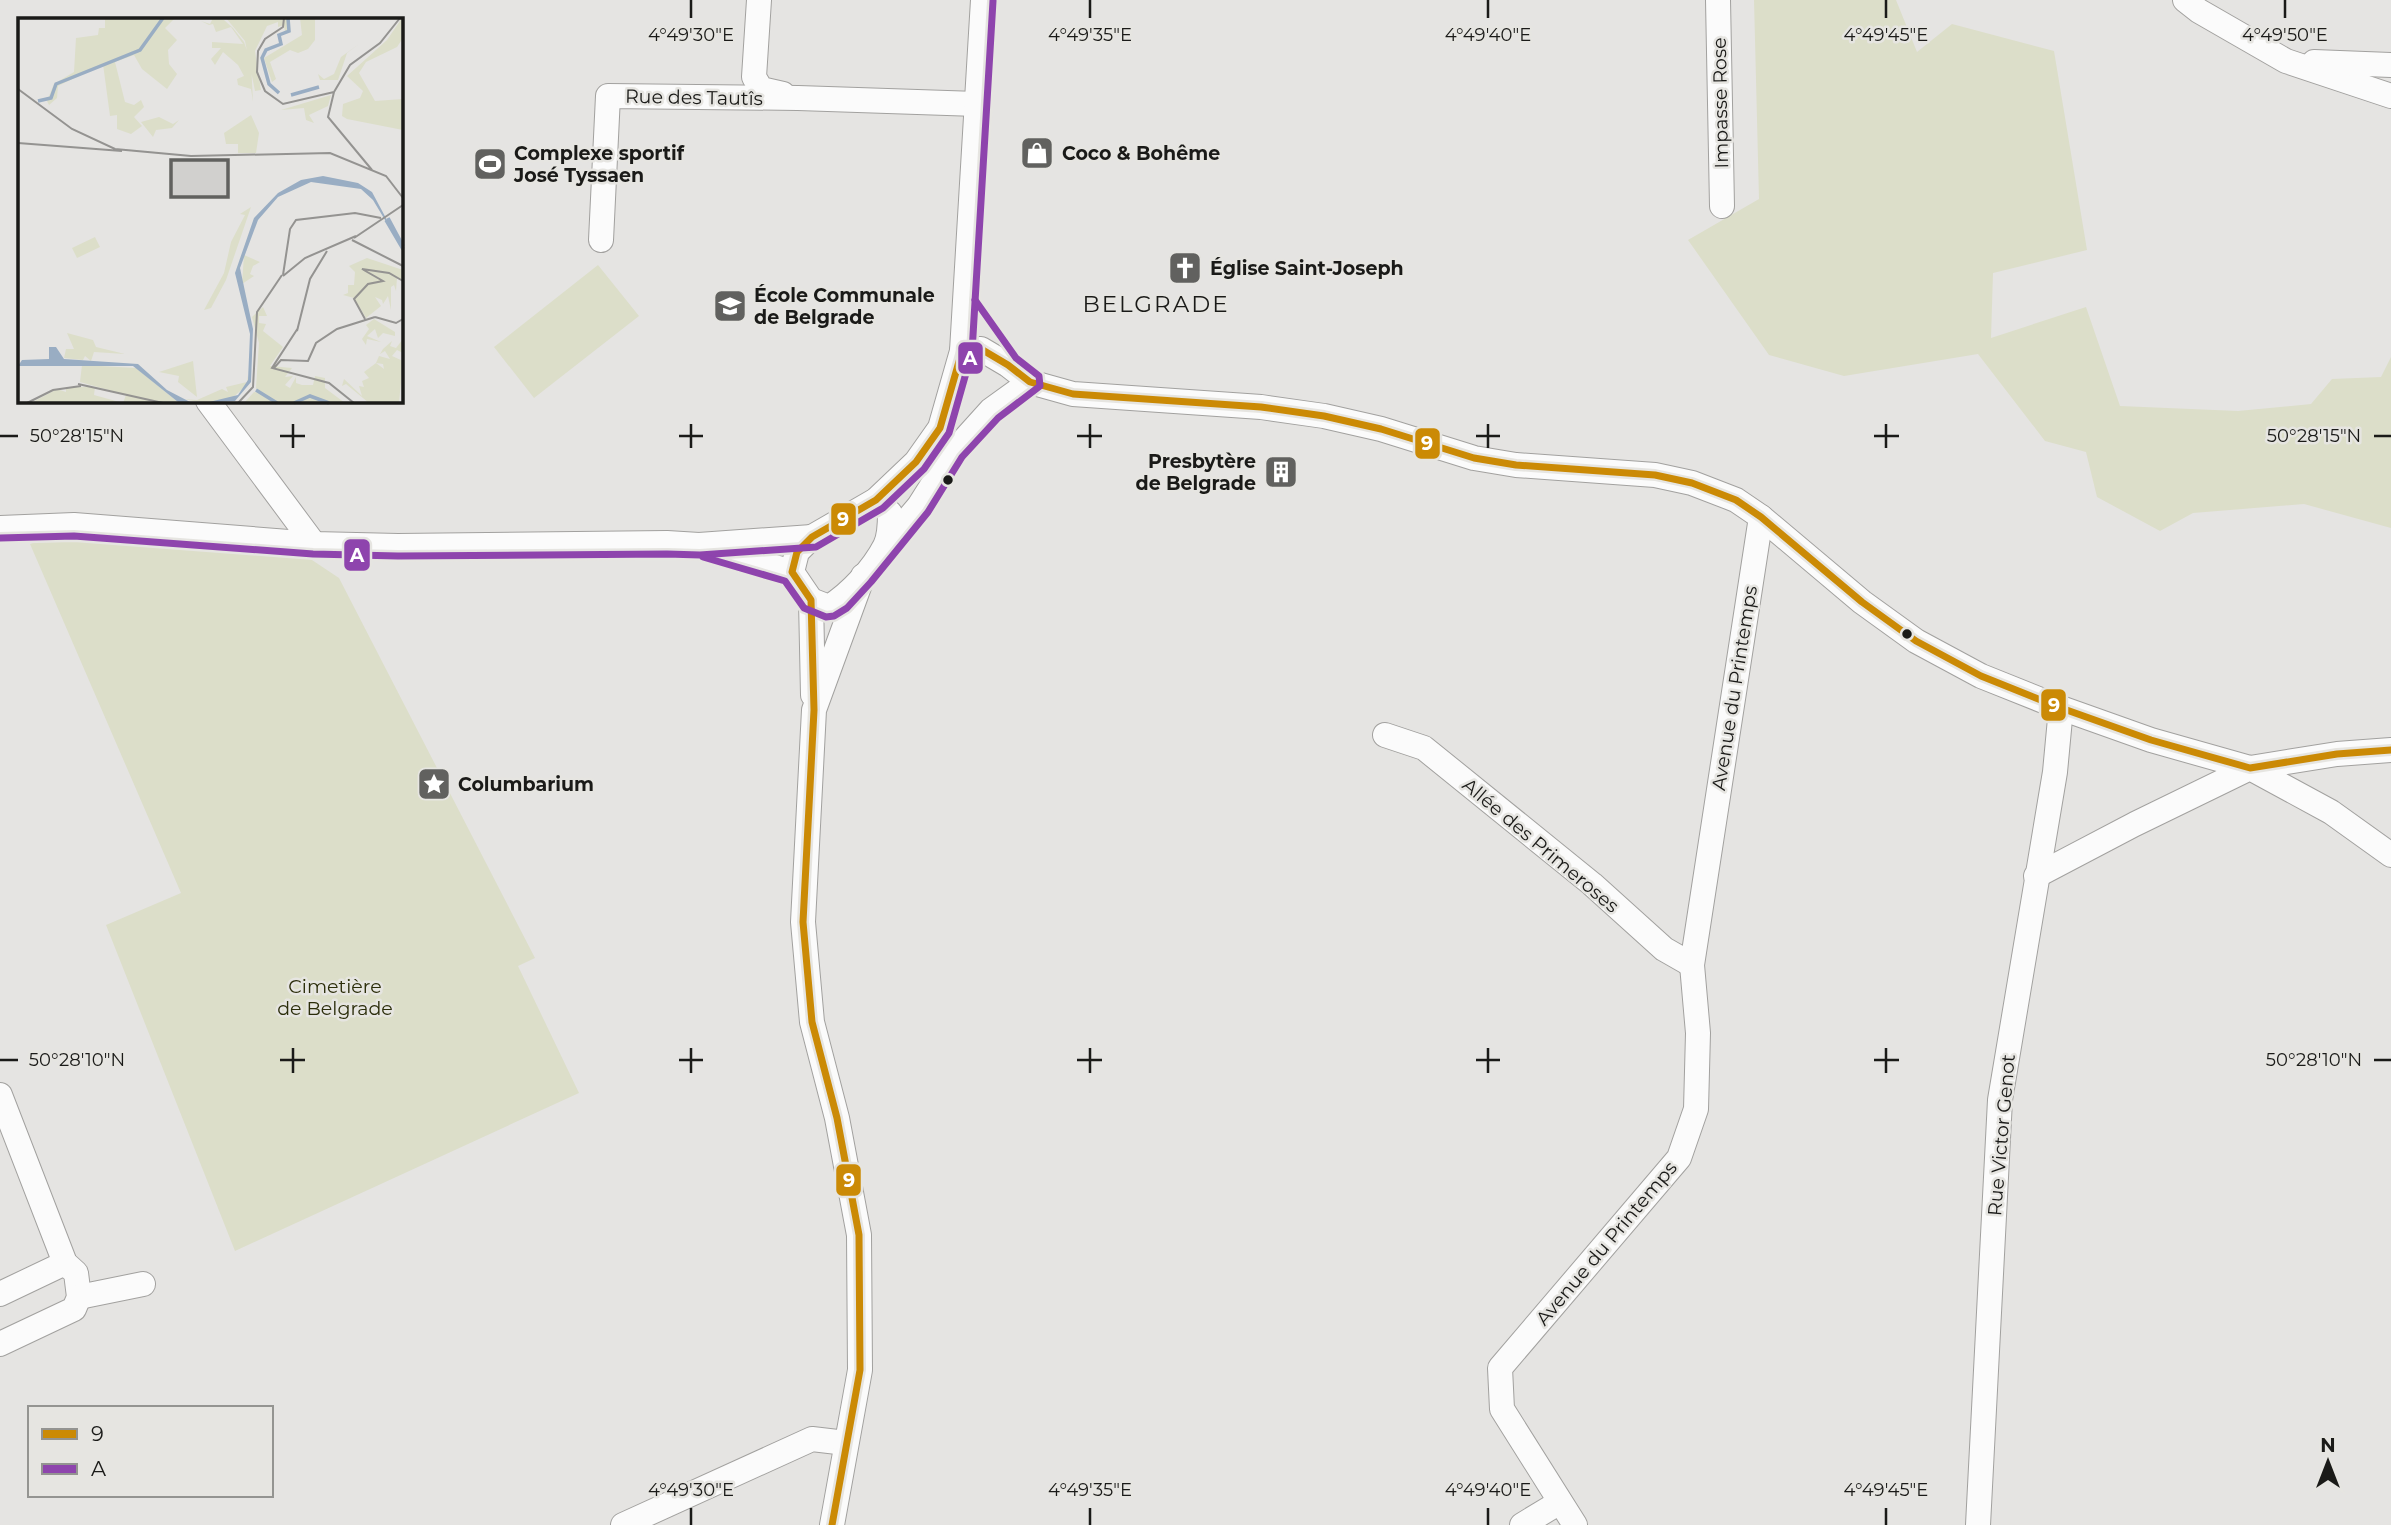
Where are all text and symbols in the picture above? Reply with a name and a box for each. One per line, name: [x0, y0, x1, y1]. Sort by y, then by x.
inset map: [18, 18, 402, 402]
text: 4°49'30"E: [648, 24, 734, 46]
text: 4°49'35"E: [1048, 24, 1132, 46]
text: 4°49'40"E: [1445, 24, 1531, 46]
text: 4°49'45"E: [1844, 24, 1928, 46]
text: 4°49'50"E: [2242, 24, 2328, 46]
street label: Impasse Rose: [1708, 37, 1733, 169]
street label: Rue des Tautîs: [625, 85, 763, 110]
shop icon: Coco & Bohême: [1018, 134, 1056, 172]
place label: Complexe sportif José Tyssaen: [513, 142, 685, 187]
place label: Coco & Bohême: [1062, 142, 1220, 165]
sports icon: Complexe sportif José Tyssaen: [471, 145, 509, 183]
church icon: Église Saint-Joseph: [1166, 249, 1204, 287]
place label: Église Saint-Joseph: [1210, 257, 1404, 280]
place label: École Communale de Belgrade: [754, 284, 935, 329]
school or university icon: École Communale de Belgrade: [711, 287, 749, 325]
district label: BELGRADE: [1082, 290, 1230, 318]
line badge: A: [957, 341, 984, 375]
text: A: [962, 347, 978, 370]
text: 50°28'15"N: [30, 425, 124, 447]
text: 50°28'15"N: [2267, 425, 2361, 447]
line badge: 9: [1414, 427, 1441, 460]
text: 9: [1421, 432, 1433, 455]
place label: Presbytère de Belgrade: [1136, 450, 1256, 495]
building icon: Presbytère de Belgrade: [1262, 453, 1300, 491]
unlabelled marker: [941, 473, 955, 487]
line badge: 9: [830, 502, 857, 536]
text: 9: [837, 508, 849, 531]
line badge: A: [343, 538, 371, 572]
text: A: [349, 544, 365, 567]
street label: Avenue du Printemps: [1707, 584, 1762, 792]
unlabelled marker: [1900, 627, 1914, 641]
line badge: 9: [2040, 688, 2067, 722]
text: 9: [2048, 694, 2060, 717]
place icon: Columbarium: [415, 765, 453, 803]
place label: Columbarium: [458, 773, 594, 796]
street label: Allée des Primeroses: [1458, 773, 1624, 918]
park label: Cimetière de Belgrade: [277, 975, 393, 1020]
text: 50°28'10"N: [29, 1049, 125, 1071]
text: 50°28'10"N: [2266, 1049, 2362, 1071]
street label: Rue Victor Genot: [1983, 1053, 2020, 1217]
street label: Avenue du Printemps: [1531, 1157, 1682, 1330]
line badge: 9: [835, 1163, 862, 1197]
text: 9: [843, 1169, 855, 1192]
legend: [28, 1406, 273, 1497]
text: 9: [91, 1421, 104, 1446]
north arrow: [2293, 1427, 2363, 1497]
text: N: [2320, 1434, 2336, 1457]
text: A: [91, 1456, 107, 1481]
text: 4°49'30"E: [648, 1479, 734, 1501]
text: 4°49'35"E: [1048, 1479, 1132, 1501]
text: 4°49'40"E: [1445, 1479, 1531, 1501]
text: 4°49'45"E: [1844, 1479, 1928, 1501]

